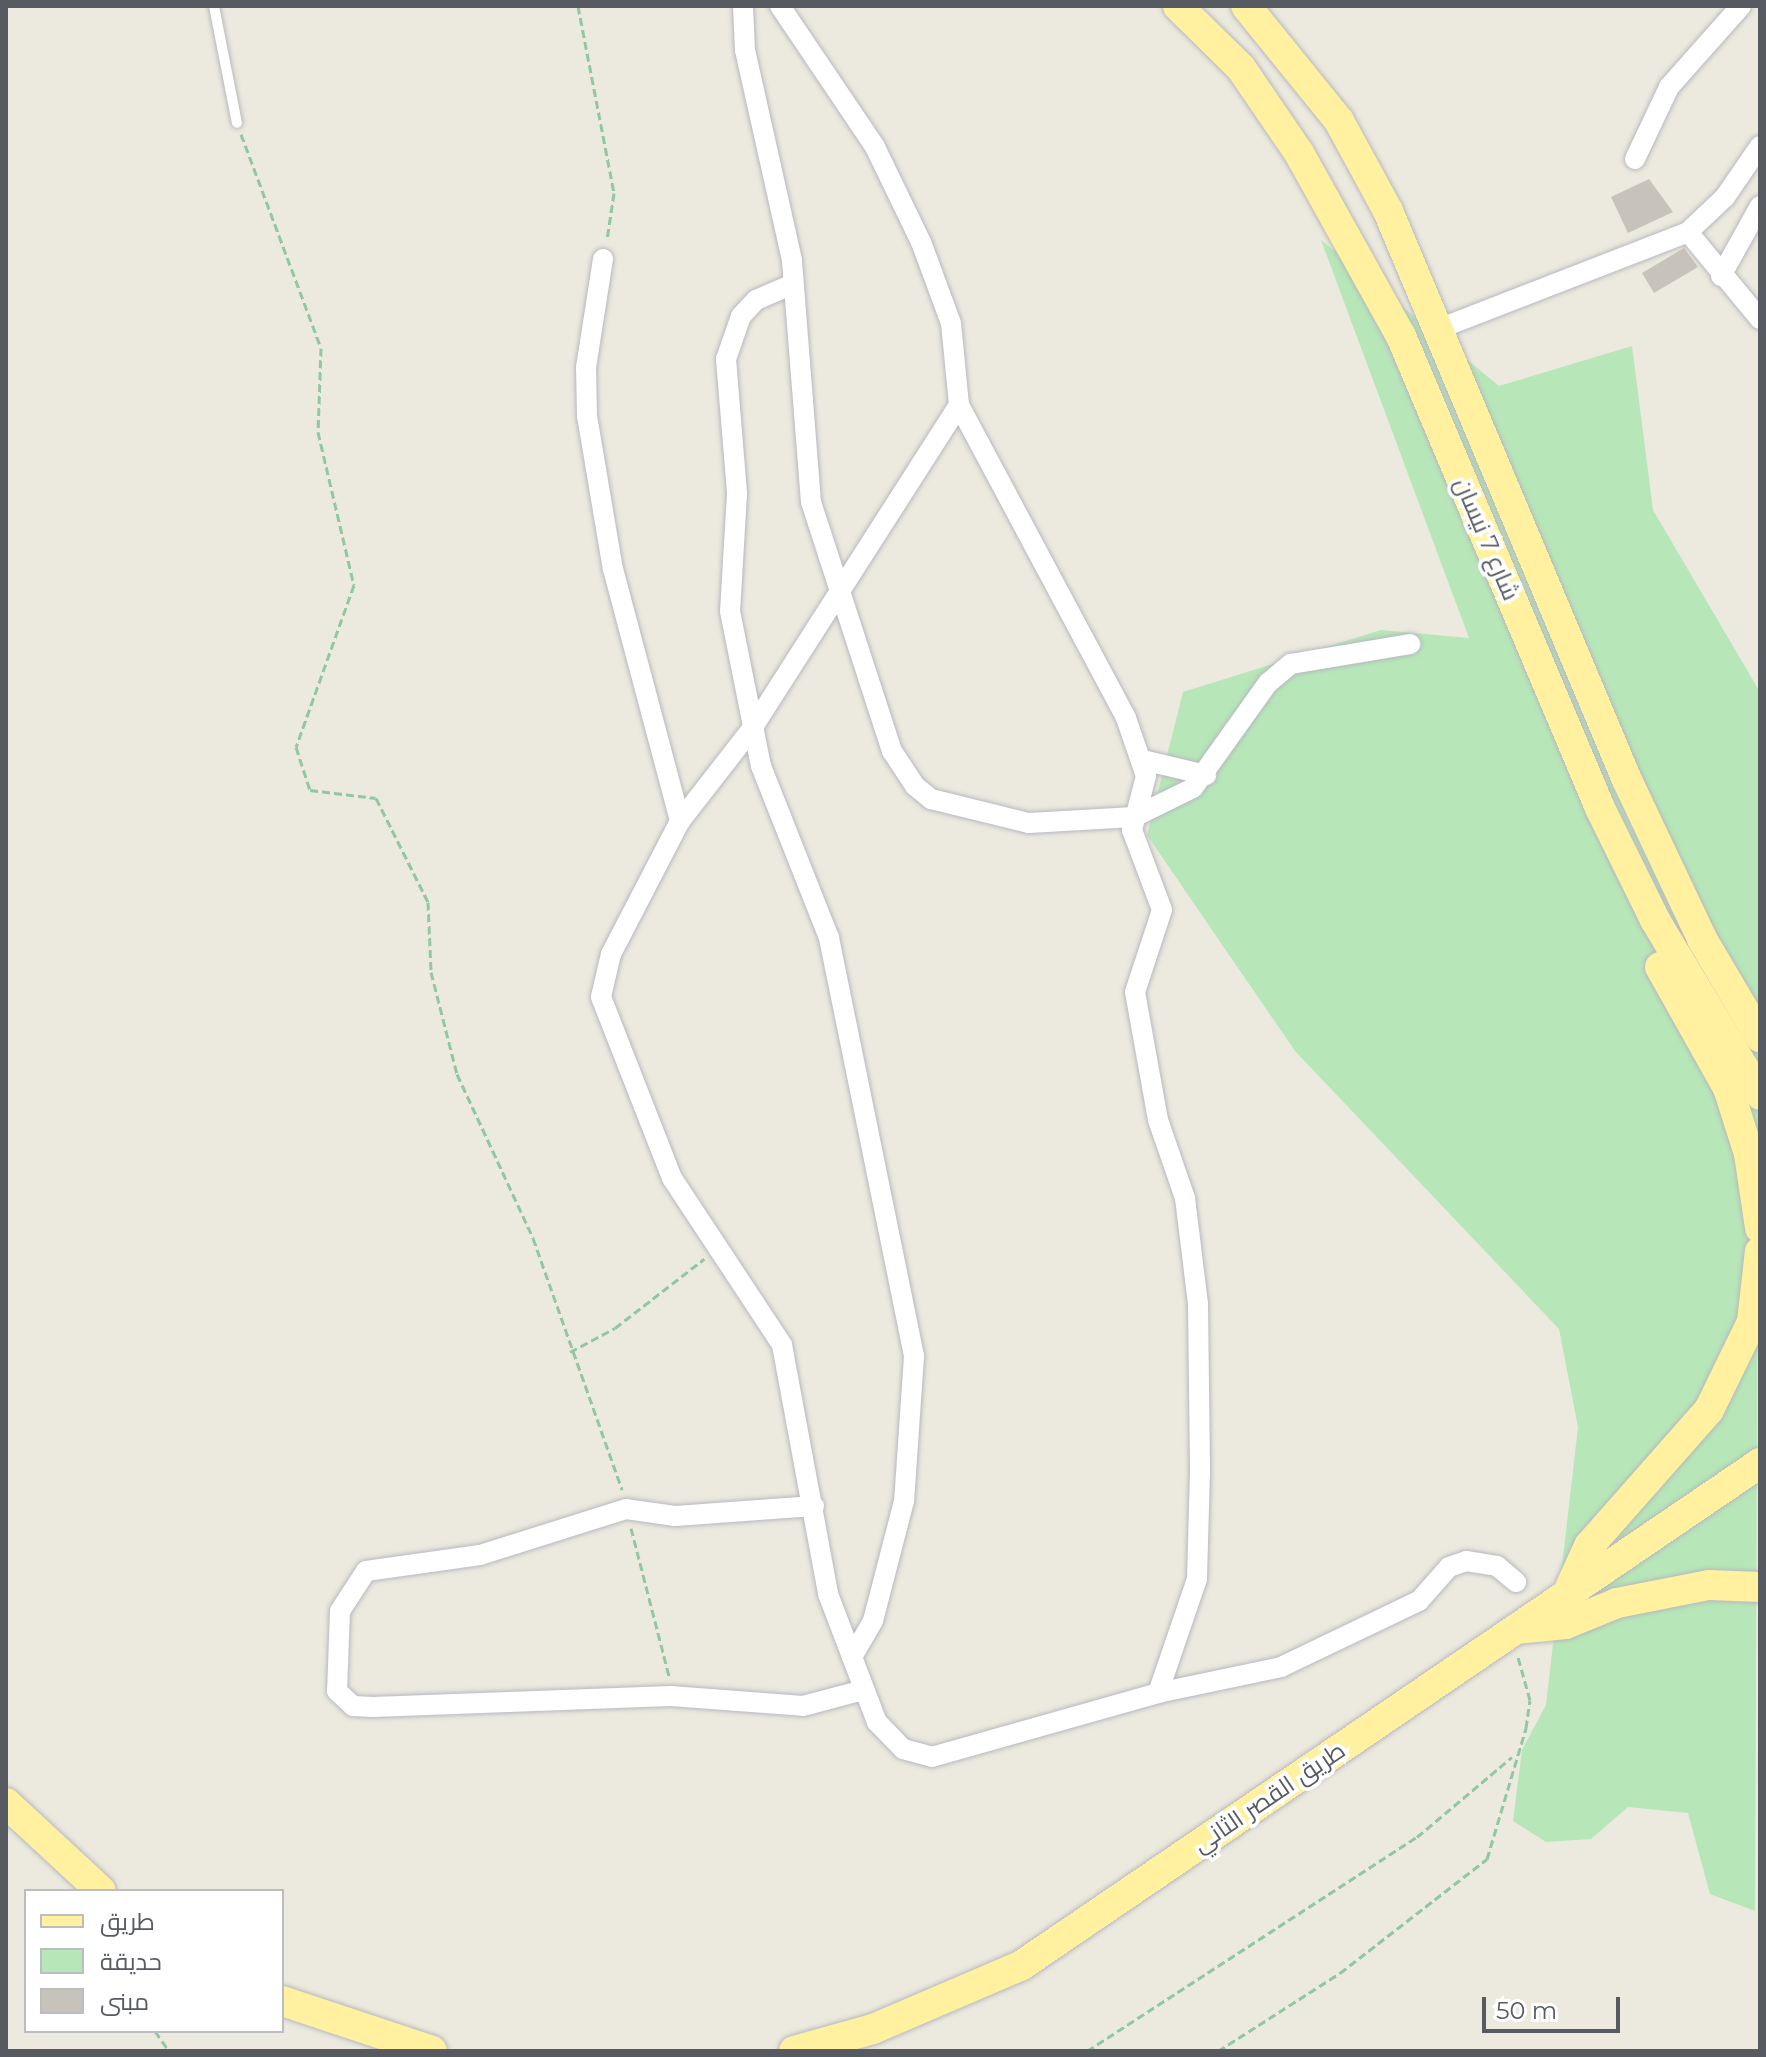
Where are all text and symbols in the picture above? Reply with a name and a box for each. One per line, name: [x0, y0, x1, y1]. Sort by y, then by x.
street label: شارع 7 نيسان: [1448, 473, 1526, 605]
street label: طريق القصر الثاني: [1187, 1735, 1351, 1859]
legend: [24, 1889, 284, 2033]
text: طريق: [100, 1907, 155, 1936]
text: حديقة: [100, 1947, 162, 1976]
scale bar: [1486, 1981, 1624, 2031]
text: مبنى: [100, 1987, 149, 2016]
text: 50 m: [1496, 1996, 1557, 2025]

